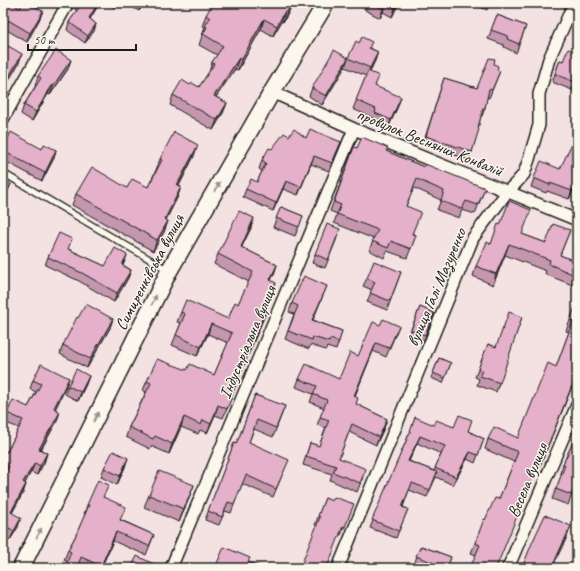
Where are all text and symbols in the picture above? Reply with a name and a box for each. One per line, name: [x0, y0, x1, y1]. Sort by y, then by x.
scale bar: [28, 26, 136, 52]
text: 50 m: [34, 32, 56, 48]
street label: провулок Весняних Конвалій: [354, 104, 507, 182]
one-way arrow: [214, 181, 221, 193]
street label: Симиренківська вулиця: [110, 210, 189, 334]
street label: вулиця Галі Мазуренко: [402, 224, 472, 350]
street label: Індустріальна вулиця: [214, 281, 281, 402]
one-way arrow: [151, 294, 157, 306]
one-way arrow: [93, 411, 99, 422]
street label: Весела вулиця: [502, 439, 553, 520]
one-way arrow: [35, 527, 42, 539]

